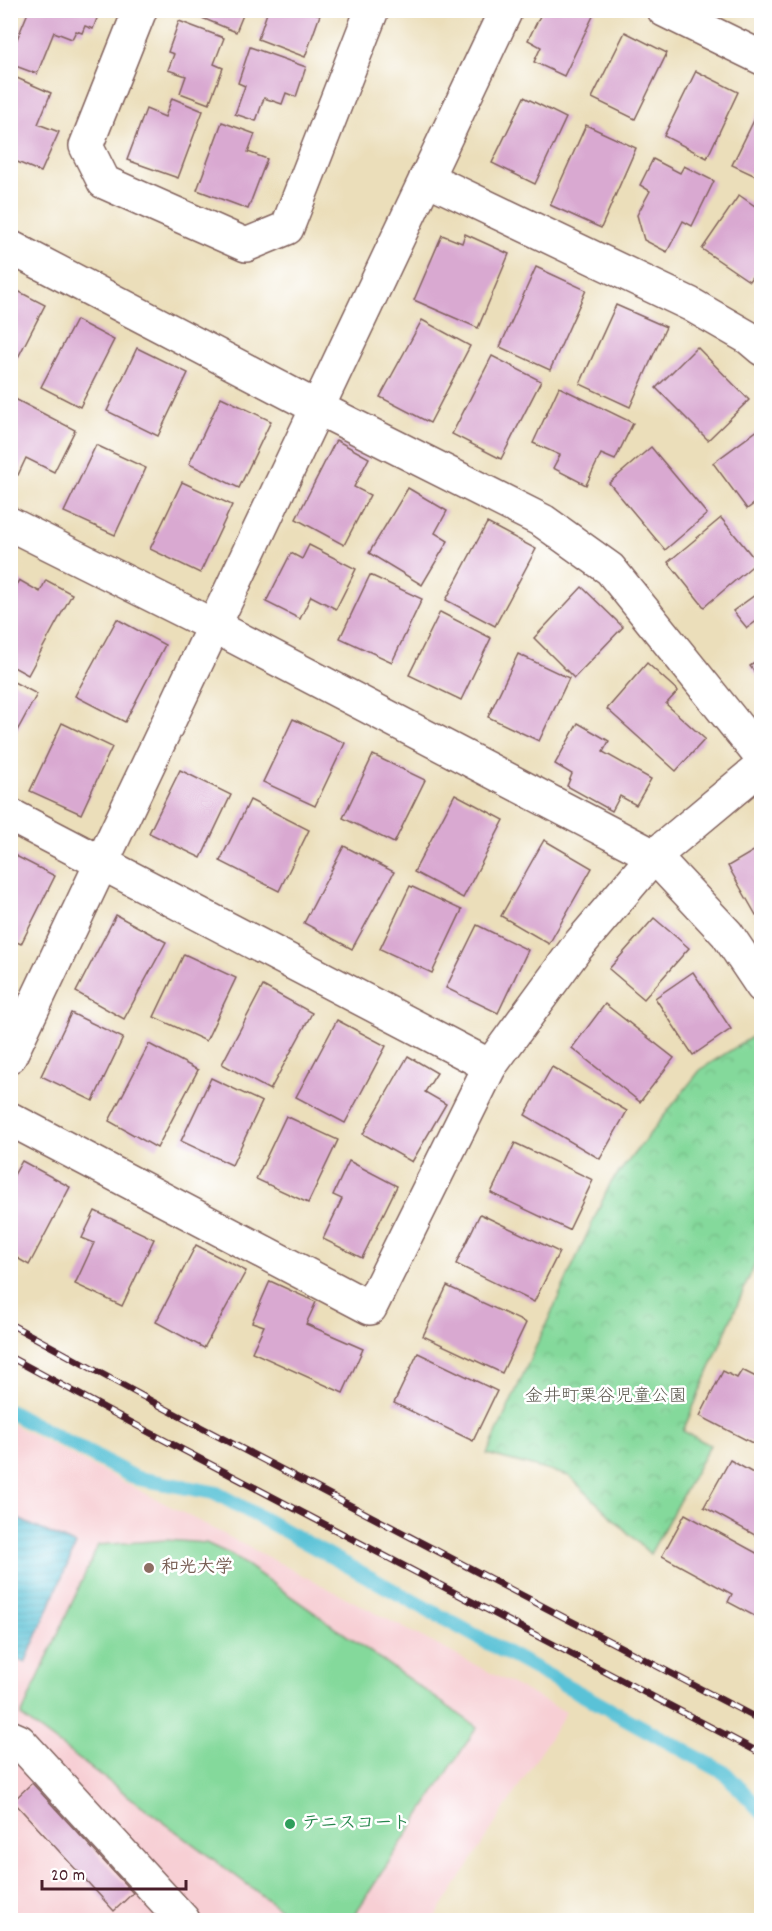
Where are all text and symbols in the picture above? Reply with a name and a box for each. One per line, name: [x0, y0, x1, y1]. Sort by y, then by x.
park label: 金井町栗谷児童公園: [525, 1385, 687, 1410]
place label: 和光大学: [161, 1556, 233, 1581]
marker: 和光大学: [142, 1561, 156, 1575]
place label: テニスコート: [302, 1812, 410, 1837]
marker: テニスコート: [283, 1817, 297, 1831]
scale bar: [42, 1853, 186, 1891]
text: 20 m: [51, 1864, 85, 1889]

